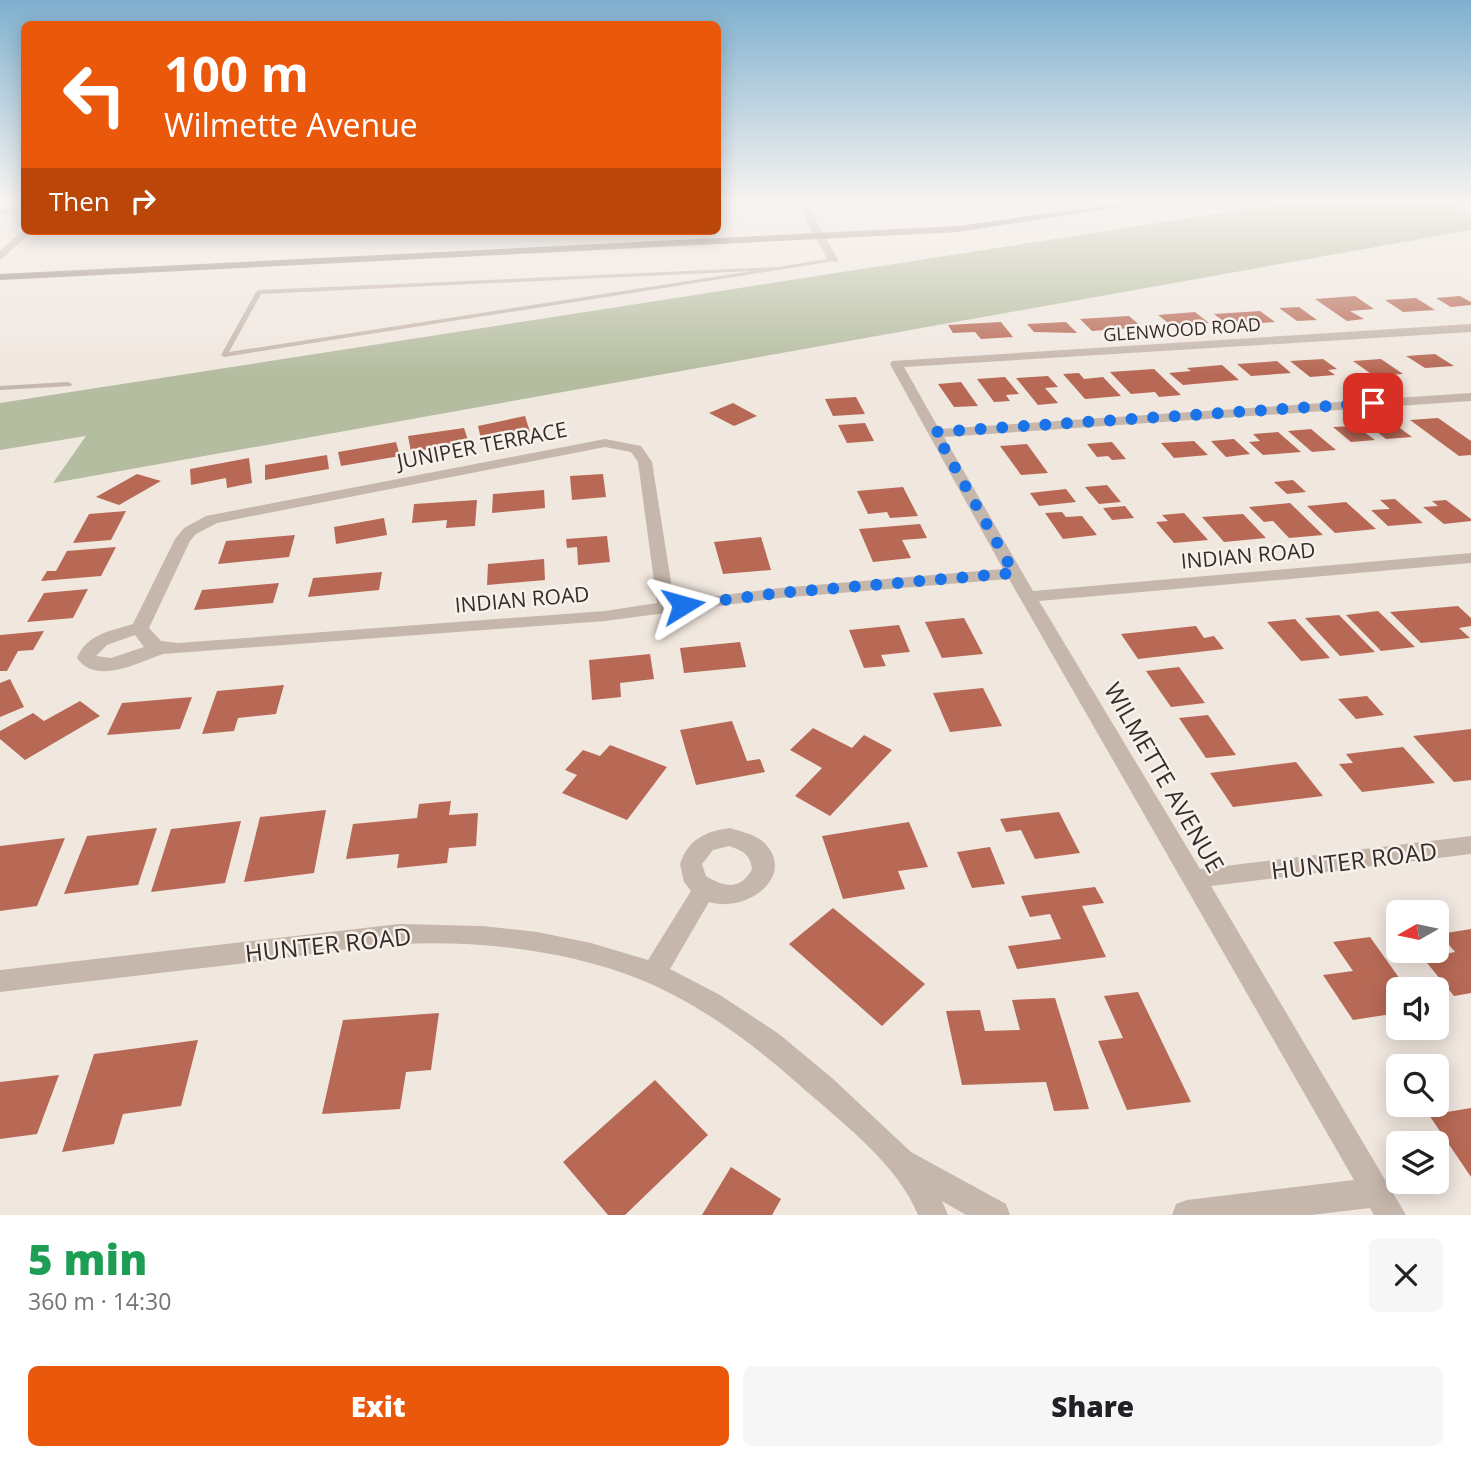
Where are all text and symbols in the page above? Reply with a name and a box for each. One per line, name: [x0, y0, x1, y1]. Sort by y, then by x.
text: 100 m: [164, 40, 309, 106]
icon: left: [49, 49, 140, 140]
text: Wilmette Avenue: [164, 103, 418, 146]
icon: right: [124, 182, 162, 220]
text: Then: [49, 183, 110, 219]
street label: GLENWOOD ROAD: [1102, 312, 1262, 346]
pin: [1343, 373, 1403, 433]
icon: arrive: [1354, 384, 1392, 422]
street label: JUNIPER TERRACE: [393, 415, 569, 476]
street label: INDIAN ROAD: [1179, 535, 1317, 575]
position arrow: [646, 568, 720, 642]
street label: INDIAN ROAD: [453, 579, 591, 619]
street label: WILMETTE AVENUE: [1097, 676, 1233, 878]
street label: HUNTER ROAD: [1269, 833, 1439, 887]
north arrow: [1386, 900, 1449, 962]
map controls: [1386, 900, 1449, 1194]
street label: HUNTER ROAD: [243, 919, 413, 969]
button: sound: [1386, 977, 1449, 1040]
button: search: [1386, 1054, 1449, 1117]
button: layers: [1386, 1131, 1449, 1194]
text: 5 min: [28, 1230, 147, 1287]
button: close: [1369, 1238, 1443, 1312]
text: 360 m · 14:30: [28, 1285, 171, 1317]
button: Exit: [28, 1366, 729, 1446]
button: Share: [743, 1366, 1443, 1446]

